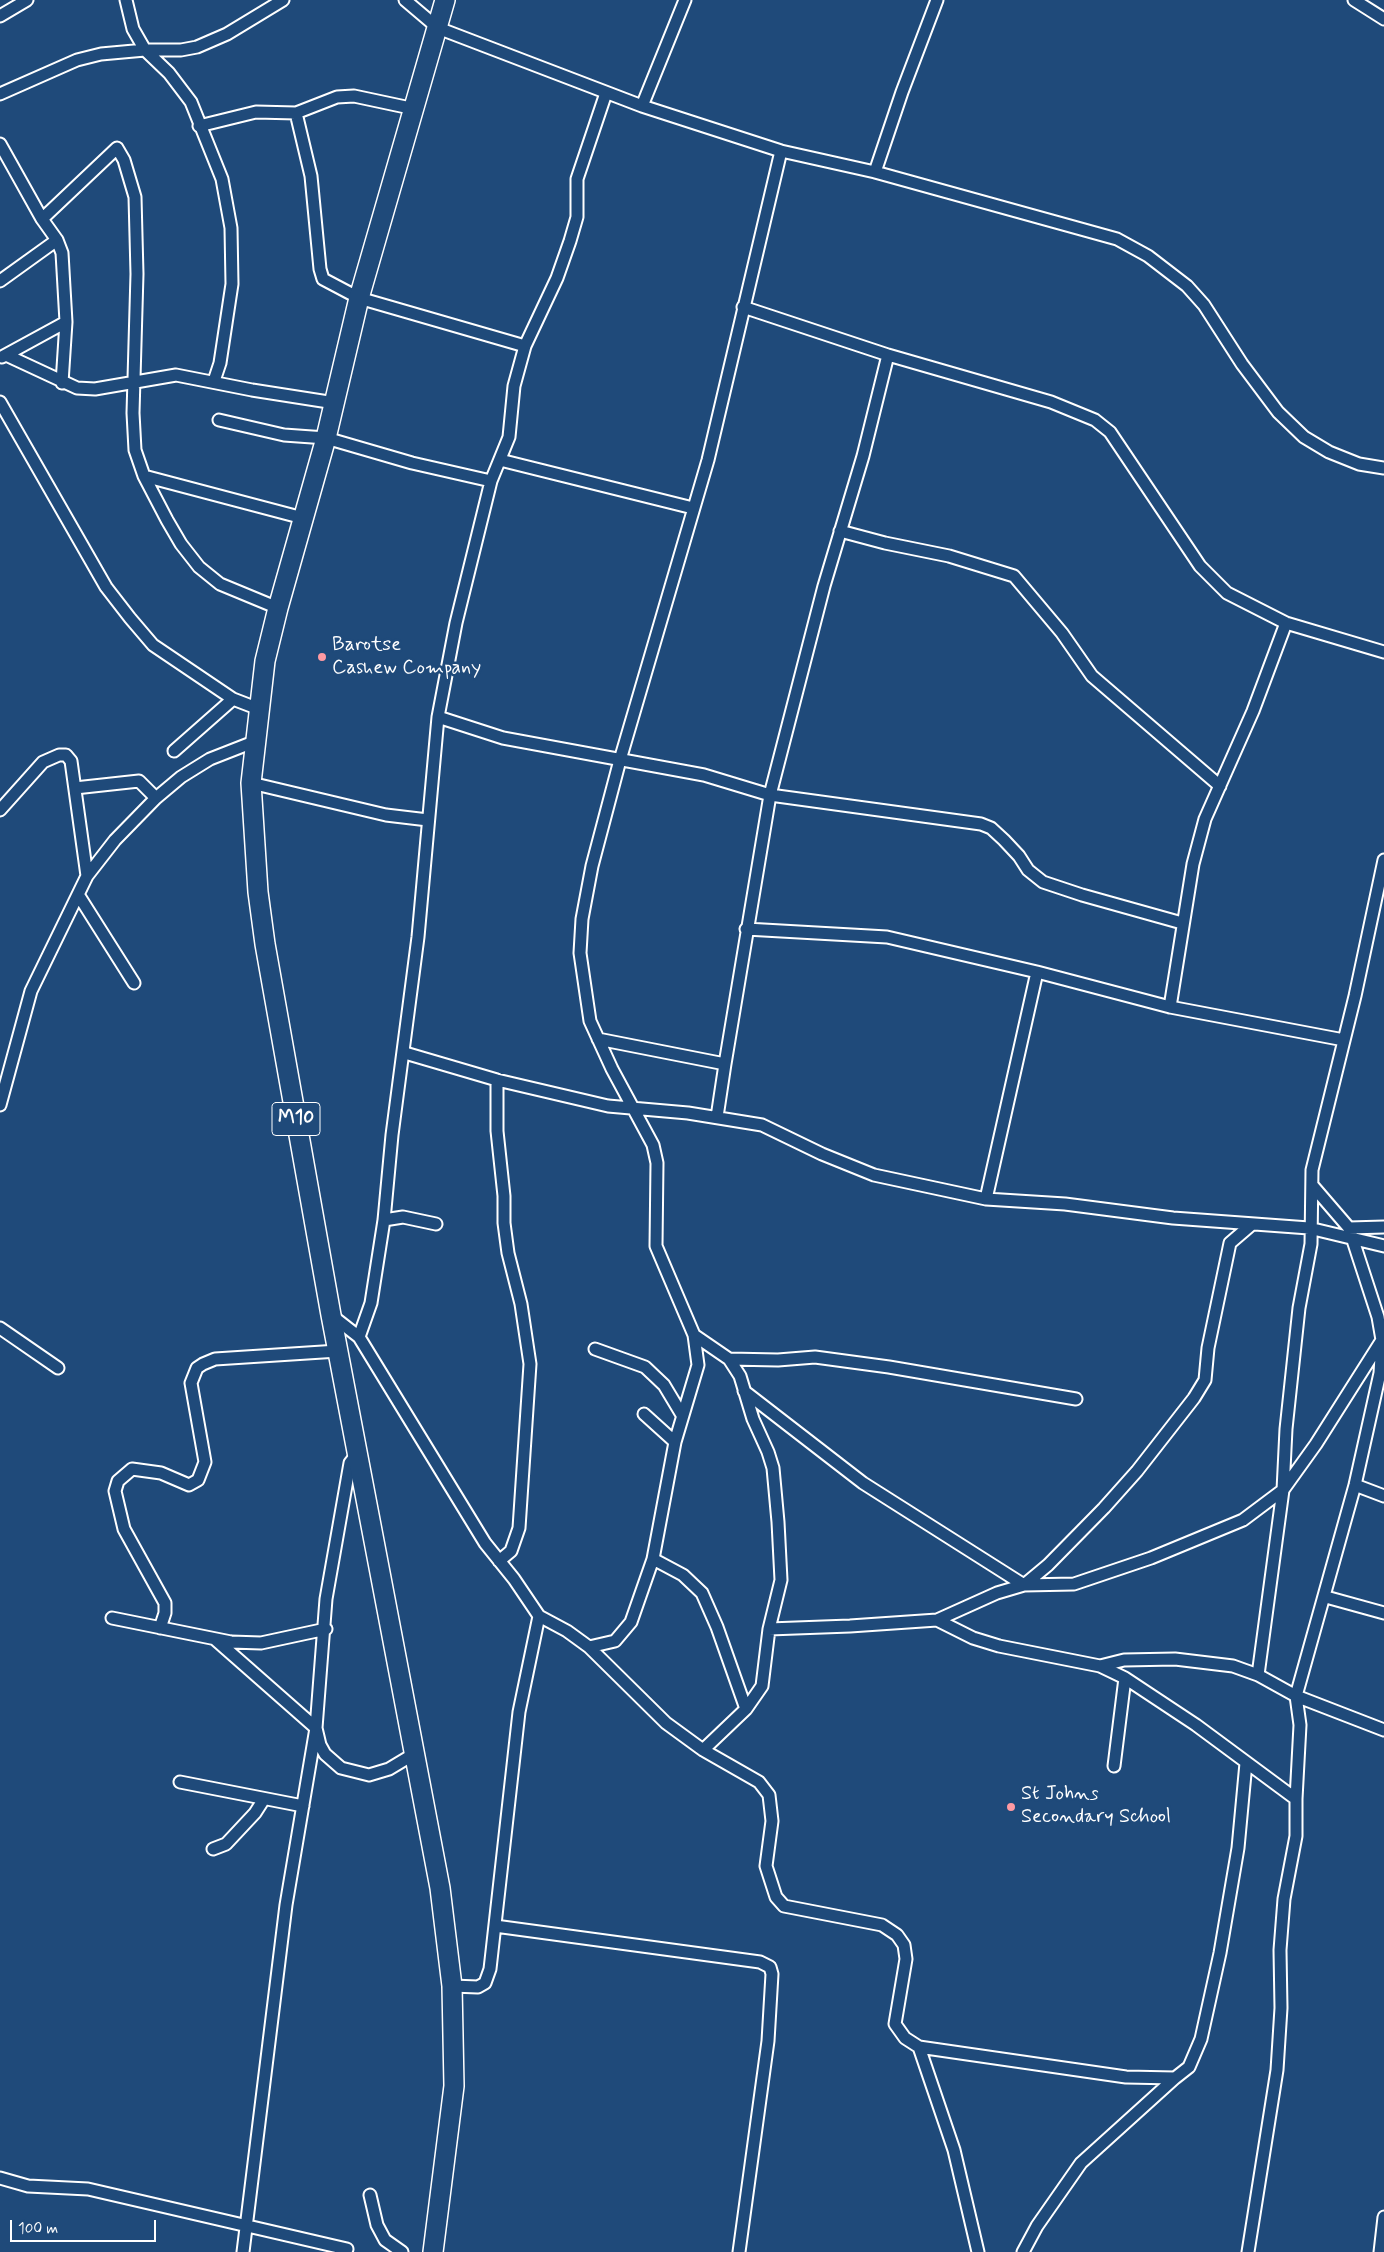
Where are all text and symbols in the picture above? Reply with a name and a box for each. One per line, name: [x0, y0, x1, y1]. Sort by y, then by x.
place label: Barotse Cashew Company: [332, 634, 481, 681]
marker: Barotse Cashew Company: [316, 651, 328, 663]
road number: M10: [272, 1102, 320, 1136]
place label: St Johns Secondary School: [1021, 1783, 1171, 1830]
marker: St Johns Secondary School: [1005, 1801, 1017, 1813]
scale bar: [12, 2210, 159, 2242]
text: 100 m: [18, 2219, 58, 2239]

